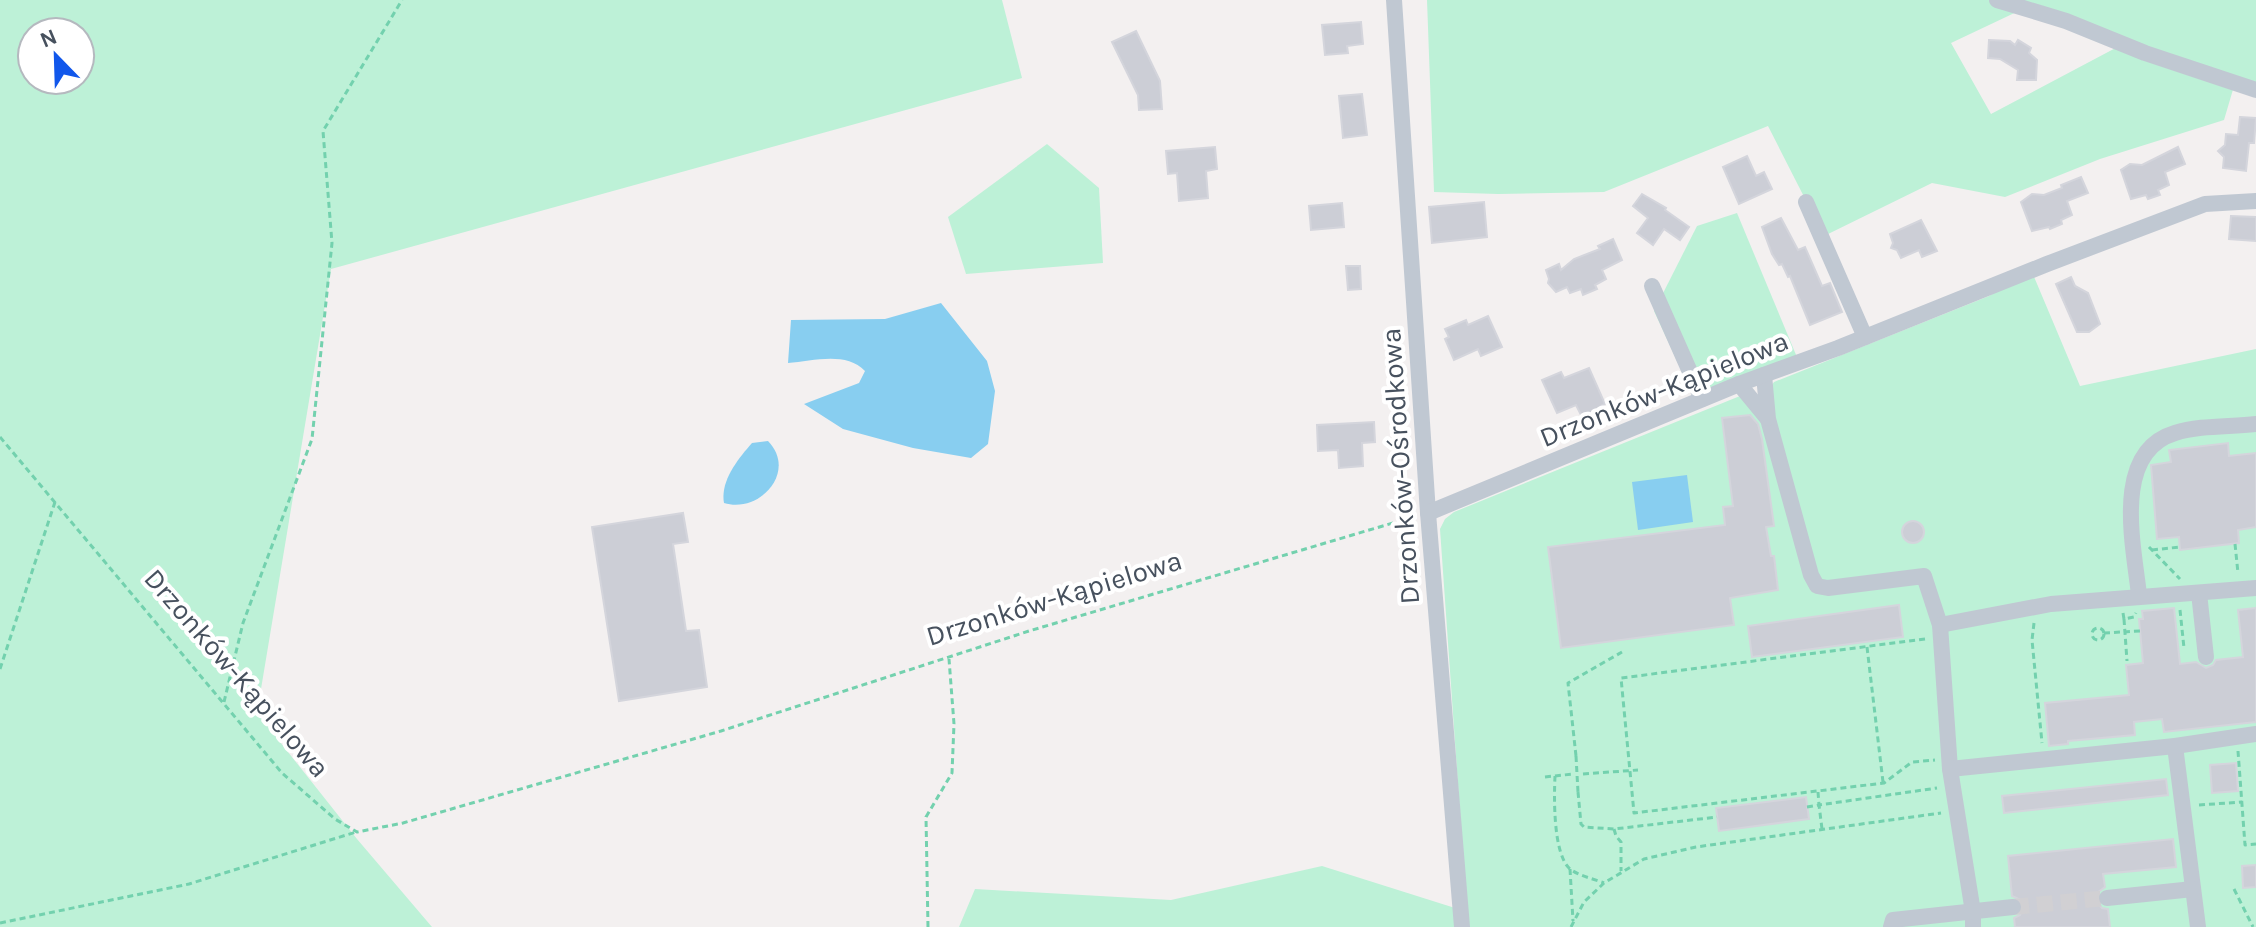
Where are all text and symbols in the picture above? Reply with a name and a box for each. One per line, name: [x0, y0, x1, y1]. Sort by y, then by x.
north arrow: [16, 16, 96, 96]
text: N: [36, 23, 61, 54]
street label: Drzonków-Kąpielowa: [1535, 324, 1793, 454]
street label: Drzonków-Ośrodkowa: [1374, 327, 1426, 605]
street label: Drzonków-Kąpielowa: [922, 543, 1186, 653]
street label: Drzonków-Kąpielowa: [137, 562, 337, 784]

